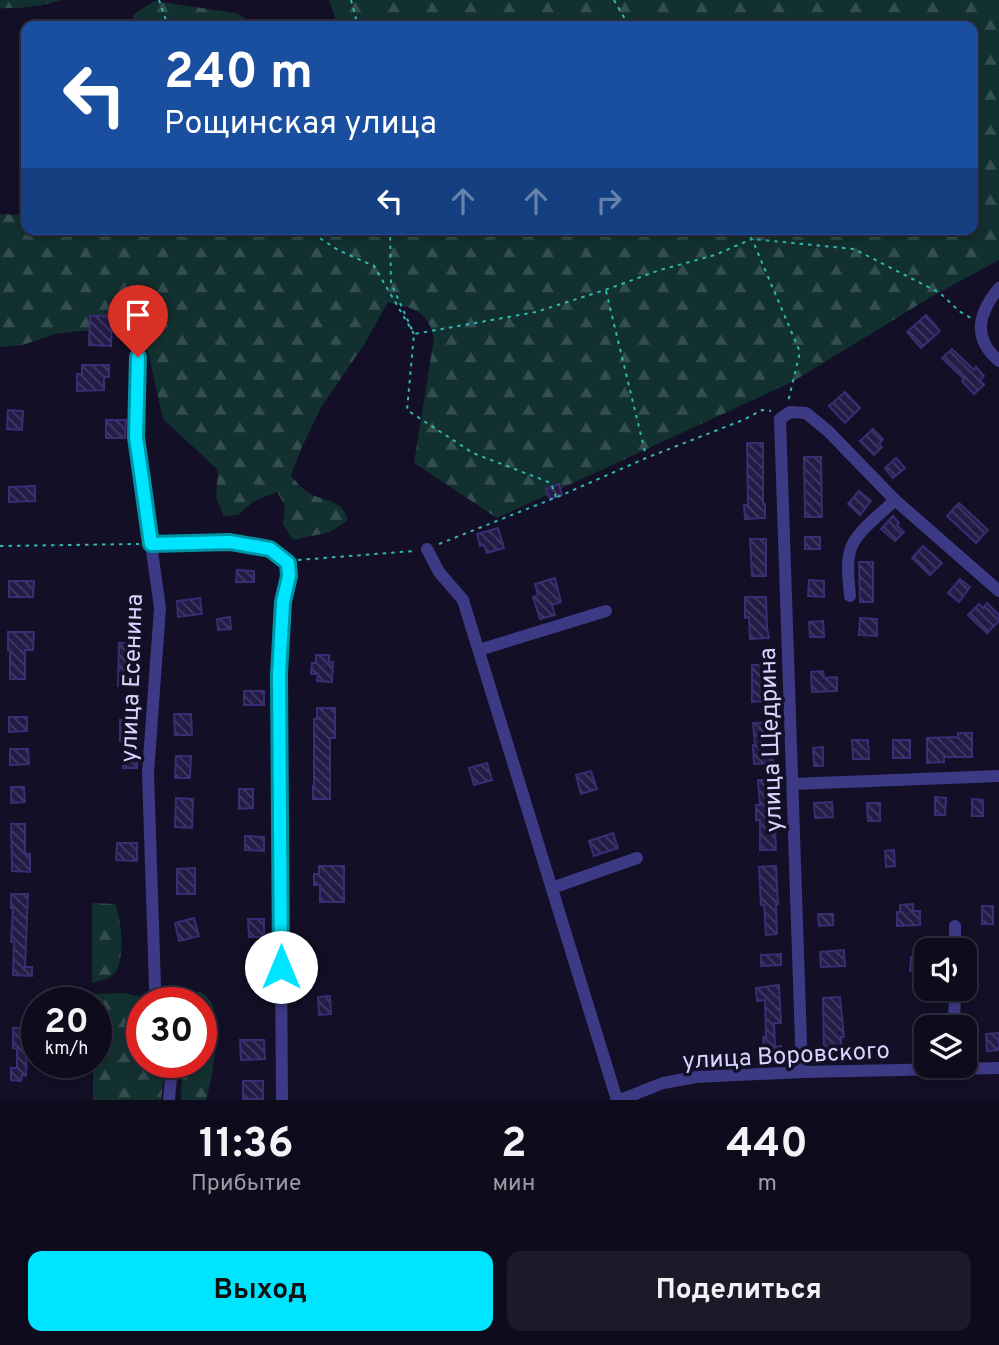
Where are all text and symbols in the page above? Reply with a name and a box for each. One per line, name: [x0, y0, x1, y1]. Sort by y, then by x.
text: 240 m: [164, 44, 313, 106]
icon: left: [49, 49, 140, 140]
text: Рощинская улица: [164, 105, 437, 145]
icon: left: [371, 182, 409, 220]
icon: ahead: [444, 182, 482, 220]
icon: ahead: [517, 182, 555, 220]
icon: right: [590, 182, 628, 220]
pin: [108, 285, 168, 357]
icon: arrive: [119, 296, 157, 334]
street label: улица Есенина: [115, 593, 151, 763]
street label: улица Щедрина: [754, 647, 790, 833]
position arrow: [244, 930, 318, 1004]
map controls: [914, 938, 977, 1078]
button: sound: [914, 938, 977, 1001]
speed limit sign: 30: [126, 987, 217, 1078]
text: 20: [44, 1001, 89, 1045]
button: layers: [914, 1015, 977, 1078]
street label: улица Воровского: [682, 1037, 891, 1077]
text: km/h: [45, 1038, 88, 1061]
text: 11:36: [199, 1119, 294, 1172]
text: 2: [501, 1119, 527, 1172]
text: 440: [726, 1119, 808, 1172]
text: Прибытие: [191, 1170, 301, 1199]
text: мин: [492, 1170, 535, 1199]
text: m: [757, 1170, 777, 1199]
button: Выход: [28, 1251, 493, 1331]
button: Поделиться: [507, 1251, 971, 1331]

